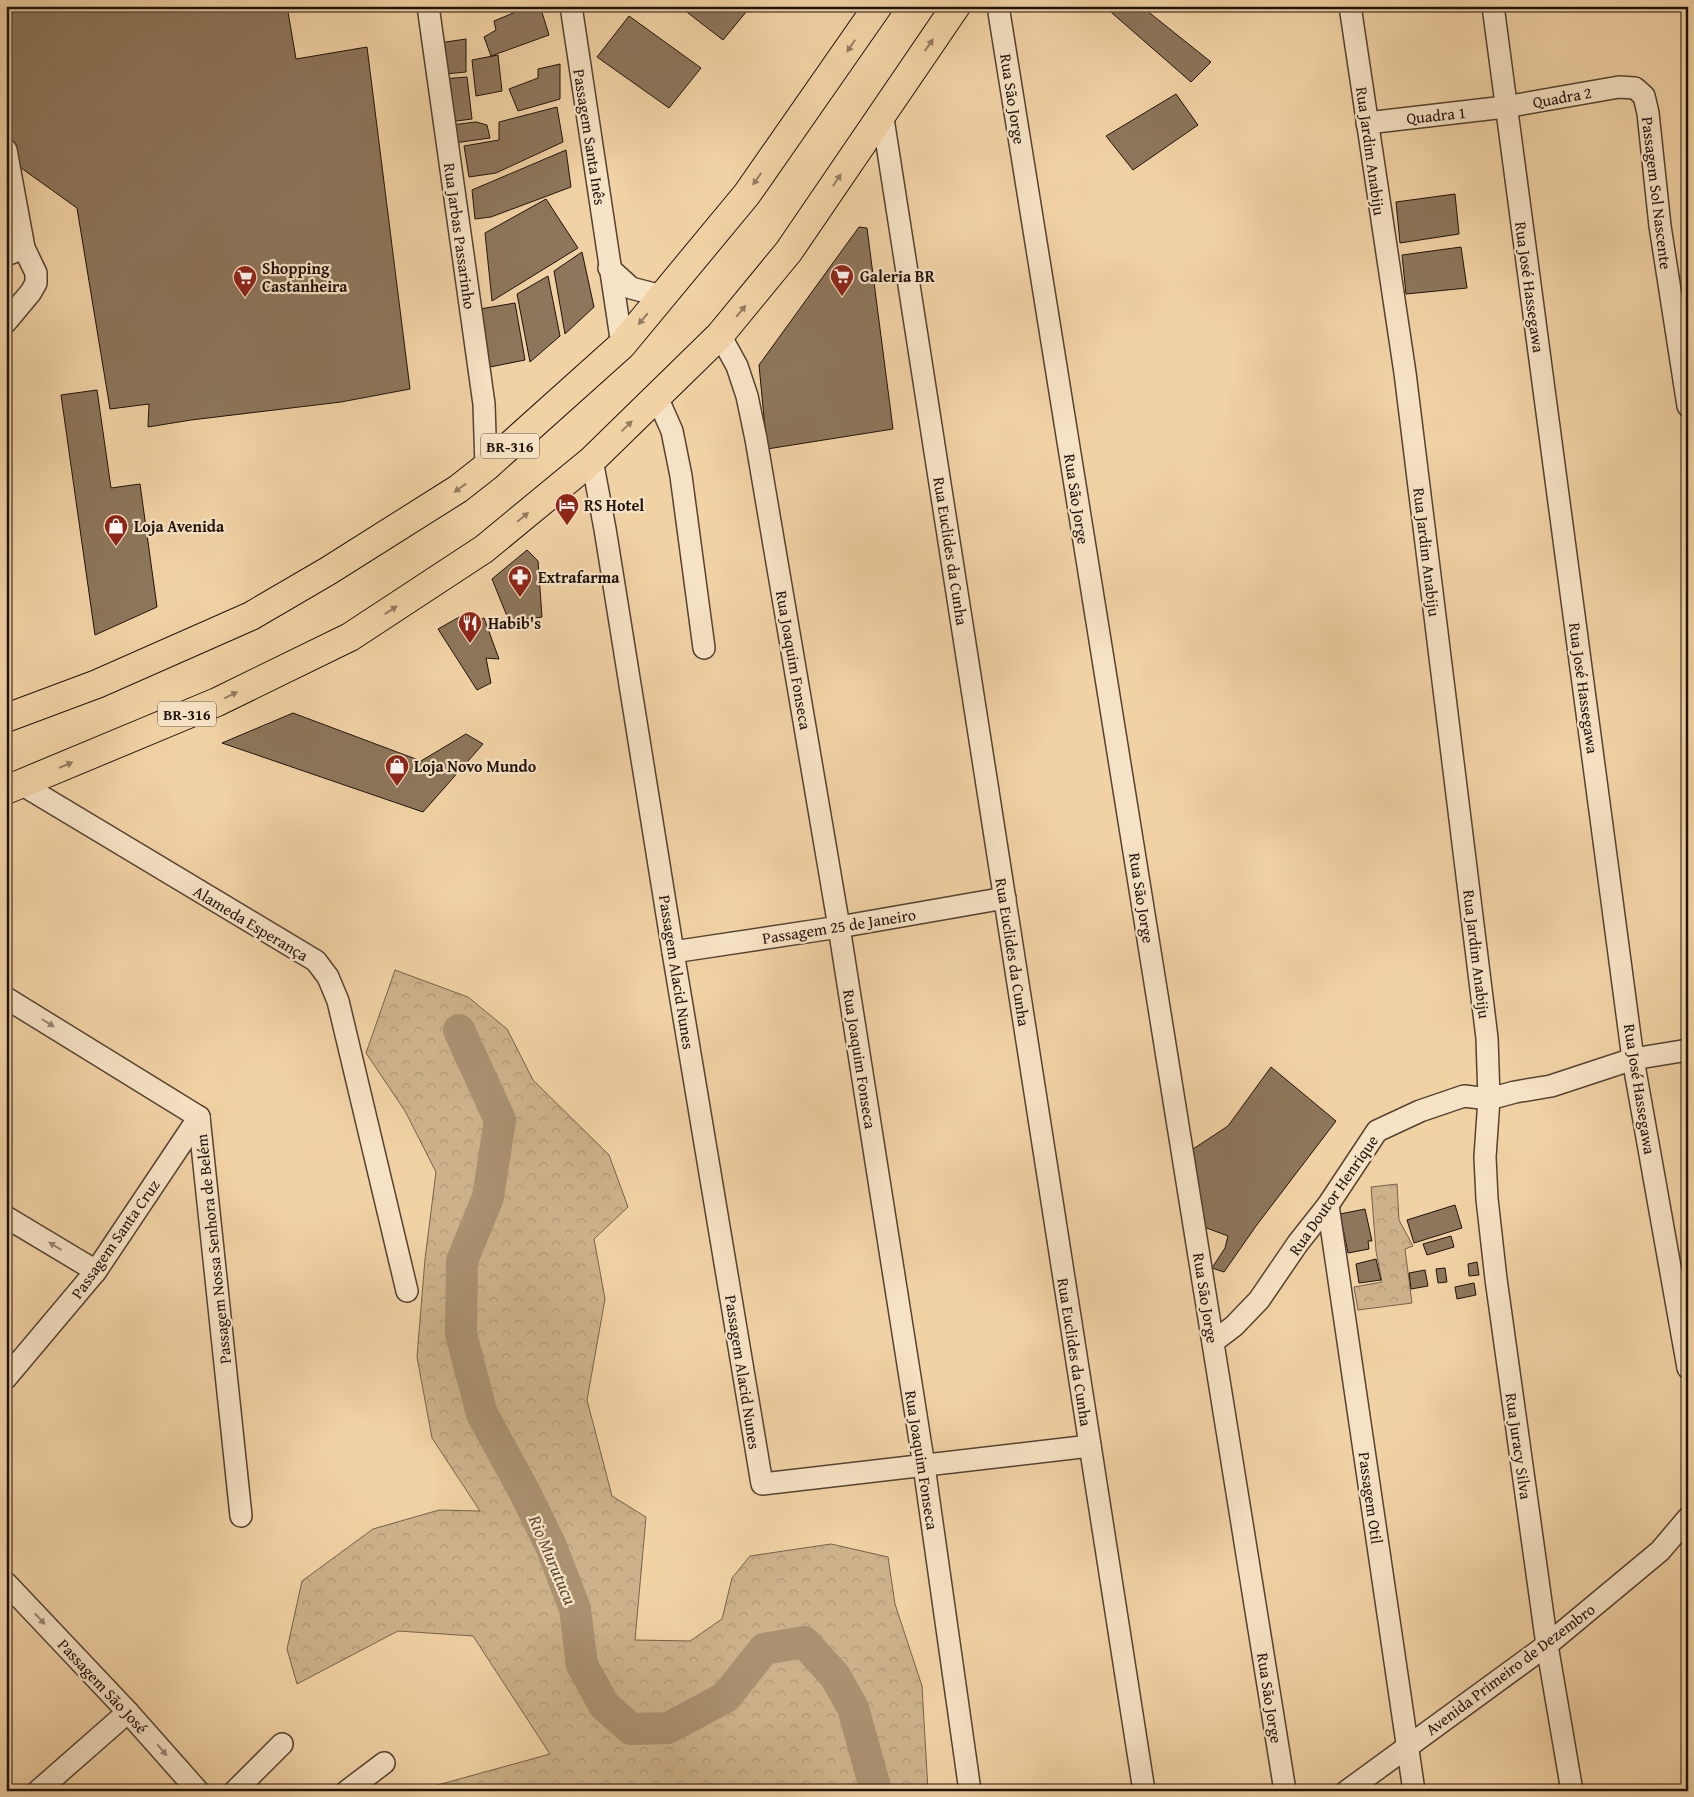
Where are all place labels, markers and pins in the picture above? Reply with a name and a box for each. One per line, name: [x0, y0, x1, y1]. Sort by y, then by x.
place label: Shopping Castanheira: [262, 256, 348, 298]
supermarket icon: Galeria BR: [829, 263, 855, 297]
supermarket icon: Shopping Castanheira: [232, 264, 258, 298]
place label: Galeria BR: [860, 264, 935, 288]
hotel icon: RS Hotel: [554, 492, 580, 526]
place label: RS Hotel: [584, 493, 644, 517]
shop icon: Loja Avenida: [103, 513, 129, 547]
place label: Loja Avenida: [134, 514, 225, 538]
pharmacy icon: Extrafarma: [507, 564, 533, 598]
place label: Extrafarma: [538, 565, 620, 589]
restaurant icon: Habib's: [457, 610, 483, 644]
place label: Habib's: [488, 611, 541, 635]
shop icon: Loja Novo Mundo: [384, 753, 410, 787]
place label: Loja Novo Mundo: [414, 754, 537, 778]

